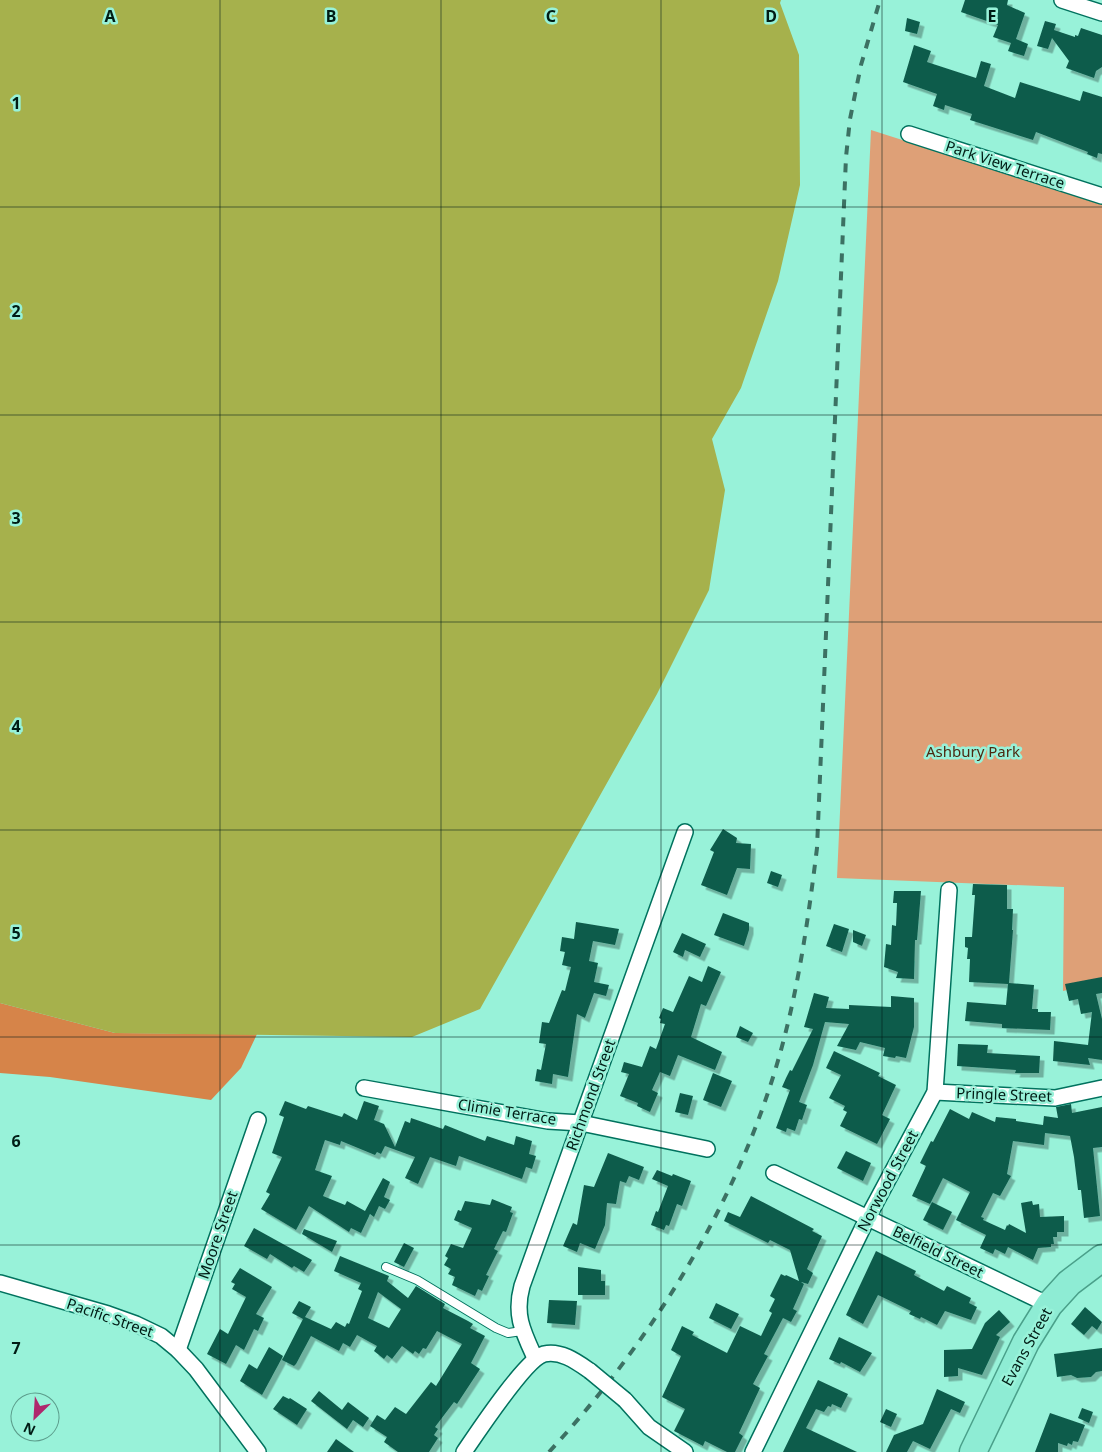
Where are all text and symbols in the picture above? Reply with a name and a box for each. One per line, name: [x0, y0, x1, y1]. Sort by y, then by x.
text: A: [104, 5, 116, 27]
text: B: [326, 5, 336, 27]
text: C: [546, 5, 556, 27]
text: D: [765, 5, 777, 27]
text: E: [988, 5, 997, 27]
text: 1: [11, 92, 21, 114]
street label: Park View Terrace: [943, 135, 1067, 193]
text: 2: [11, 300, 21, 322]
text: 3: [11, 507, 21, 529]
text: 4: [11, 715, 21, 737]
park label: Ashbury Park: [926, 741, 1020, 761]
text: 5: [11, 922, 21, 944]
street label: Richmond Street: [561, 1036, 620, 1153]
street label: Pringle Street: [956, 1082, 1053, 1106]
street label: Climie Terrace: [457, 1093, 558, 1129]
street label: Norwood Street: [852, 1126, 922, 1235]
text: 6: [11, 1130, 21, 1152]
street label: Moore Street: [193, 1187, 242, 1281]
street label: Belfield Street: [890, 1221, 988, 1282]
street label: Pacific Street: [64, 1293, 157, 1341]
street label: Evans Street: [996, 1303, 1056, 1389]
text: 7: [11, 1337, 21, 1359]
north arrow: [10, 1392, 60, 1442]
text: N: [20, 1418, 38, 1440]

